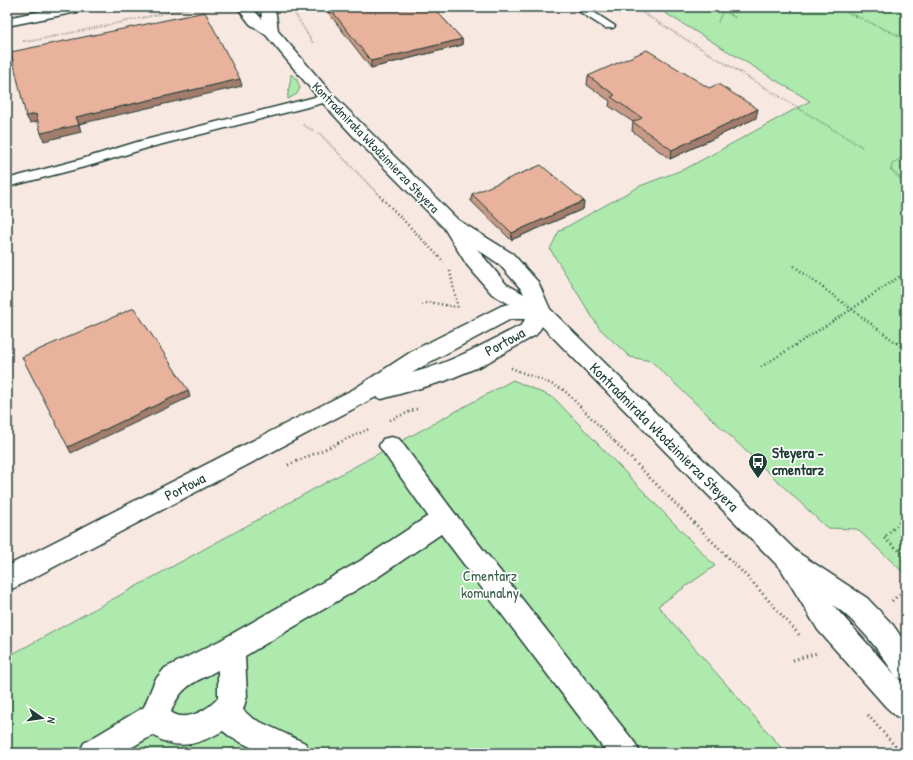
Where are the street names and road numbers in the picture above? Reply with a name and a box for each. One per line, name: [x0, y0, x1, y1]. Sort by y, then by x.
street label: Kontradmirała Włodzimierza Steyera: [308, 77, 444, 217]
street label: Portowa: [481, 322, 529, 361]
street label: Kontradmirała Włodzimierza Steyera: [585, 357, 744, 516]
street label: Portowa: [161, 467, 209, 506]

